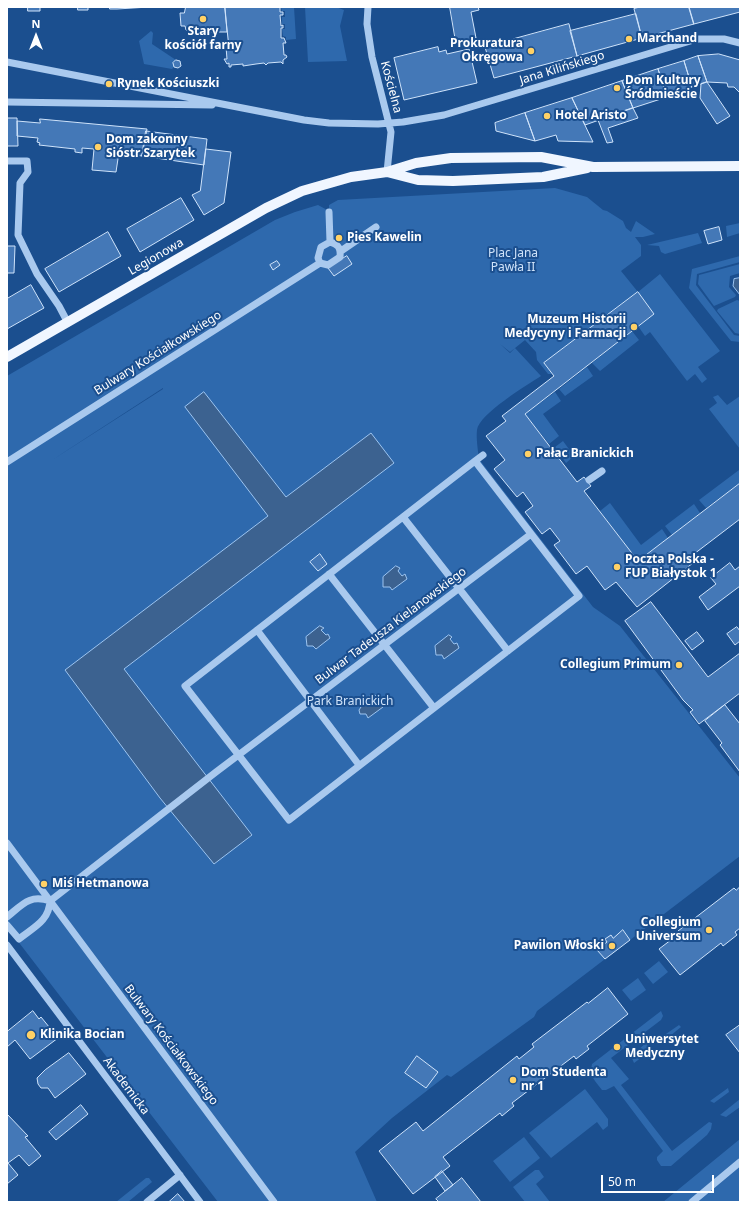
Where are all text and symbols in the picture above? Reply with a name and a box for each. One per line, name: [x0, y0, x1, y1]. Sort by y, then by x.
marker: Stary kościół farny: [198, 14, 208, 24]
north arrow: [16, 16, 56, 56]
text: N: [32, 16, 40, 31]
place label: Stary kościół farny: [165, 25, 241, 53]
place label: Marchand: [637, 32, 697, 46]
marker: Marchand: [624, 34, 634, 44]
place label: Prokuratura Okręgowa: [450, 37, 523, 65]
marker: Prokuratura Okręgowa: [526, 46, 536, 56]
street label: Jana Kilińskiego: [518, 48, 606, 88]
street label: Kościelna: [377, 59, 405, 115]
place label: Dom Kultury Śródmieście: [625, 74, 701, 102]
place label: Rynek Kościuszki: [117, 77, 219, 91]
marker: Rynek Kościuszki: [104, 79, 114, 89]
marker: Dom Kultury Śródmieście: [612, 83, 622, 93]
place label: Hotel Aristo: [555, 109, 627, 123]
marker: Hotel Aristo: [542, 111, 552, 121]
place label: Dom zakonny Sióstr Szarytek: [106, 133, 195, 161]
marker: Dom zakonny Sióstr Szarytek: [93, 142, 103, 152]
place label: Pies Kawelin: [347, 231, 422, 245]
marker: Pies Kawelin: [334, 233, 344, 243]
street label: Legionowa: [126, 235, 186, 279]
park label: Plac Jana Pawła II: [488, 247, 538, 275]
street label: Bulwary Kościałkowskiego: [92, 308, 224, 398]
place label: Muzeum Historii Medycyny i Farmacji: [504, 313, 626, 341]
marker: Muzeum Historii Medycyny i Farmacji: [629, 322, 639, 332]
place label: Pałac Branickich: [536, 447, 634, 461]
marker: Pałac Branickich: [523, 449, 533, 459]
place label: Poczta Polska - FUP Białystok 1: [625, 553, 717, 581]
marker: Poczta Polska - FUP Białystok 1: [612, 562, 622, 572]
street label: Bulwar Tadeusza Kielanowskiego: [313, 564, 469, 688]
place label: Collegium Primum: [560, 658, 671, 672]
marker: Collegium Primum: [674, 660, 684, 670]
park label: Park Branickich: [307, 695, 393, 709]
place label: Miś Hetmanowa: [52, 877, 149, 891]
marker: Miś Hetmanowa: [39, 879, 49, 889]
place label: Collegium Universum: [636, 916, 701, 944]
marker: Collegium Universum: [704, 925, 714, 935]
place label: Pawilon Włoski: [514, 939, 604, 953]
marker: Pawilon Włoski: [607, 941, 617, 951]
street label: Bulwary Kościałkowskiego: [121, 982, 221, 1108]
place label: Klinika Bocian: [40, 1028, 125, 1042]
marker: Klinika Bocian: [25, 1029, 37, 1041]
place label: Uniwersytet Medyczny: [625, 1033, 699, 1061]
marker: Uniwersytet Medyczny: [612, 1042, 622, 1052]
street label: Akademicka: [100, 1054, 152, 1118]
place label: Dom Studenta nr 1: [521, 1066, 607, 1094]
marker: Dom Studenta nr 1: [508, 1075, 518, 1085]
scale bar: [603, 1167, 716, 1193]
text: 50 m: [608, 1173, 636, 1190]

